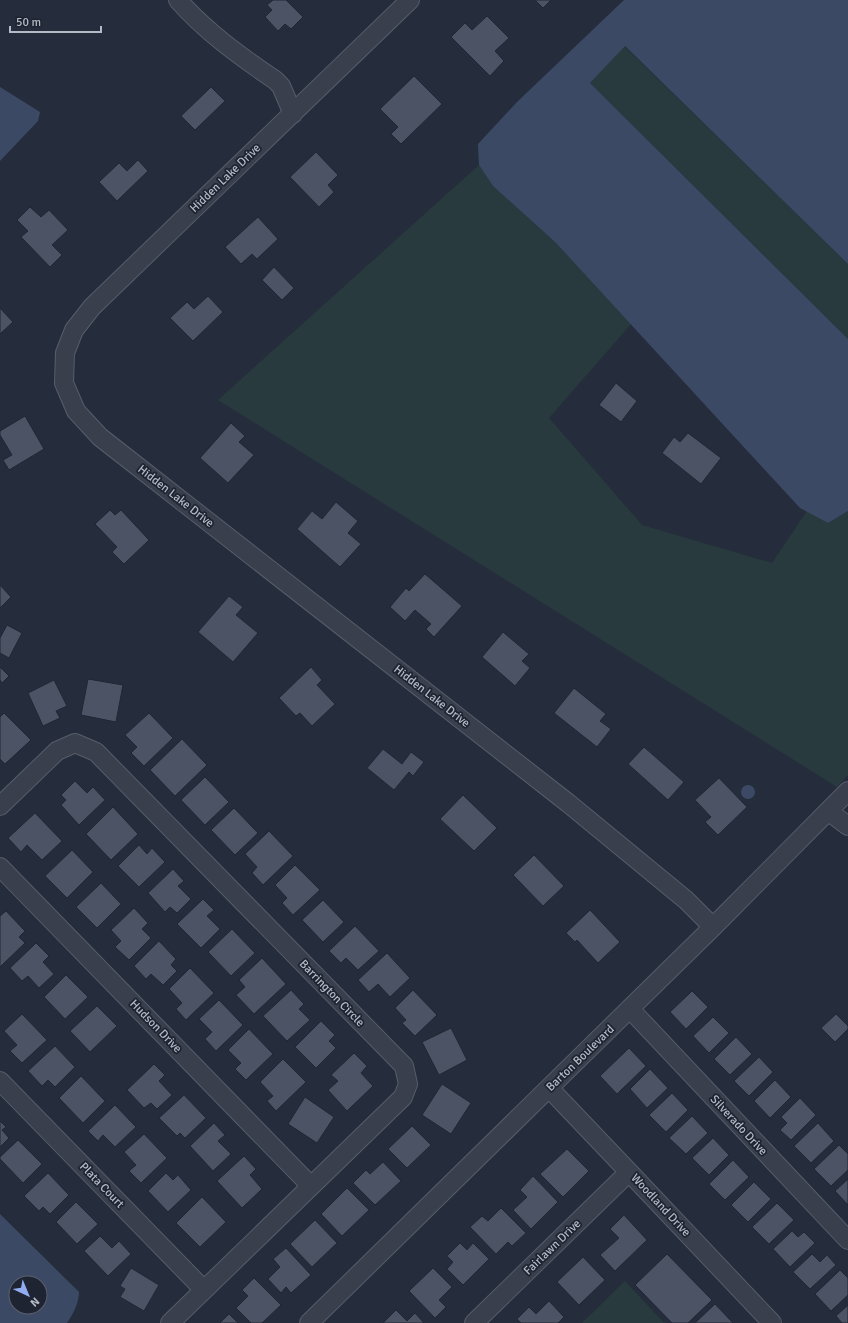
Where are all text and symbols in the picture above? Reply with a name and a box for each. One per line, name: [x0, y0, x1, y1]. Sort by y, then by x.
scale bar: [10, 8, 101, 34]
text: 50 m: [16, 15, 41, 30]
street label: Hidden Lake Drive: [187, 141, 264, 216]
street label: Hidden Lake Drive: [135, 462, 217, 531]
street label: Hidden Lake Drive: [391, 662, 473, 731]
street label: Barrington Circle: [296, 957, 368, 1030]
street label: Hudson Drive: [126, 996, 185, 1056]
street label: Barton Boulevard: [543, 1022, 618, 1095]
street label: Silverado Drive: [707, 1092, 770, 1159]
street label: Plata Court: [76, 1159, 127, 1211]
street label: Woodland Drive: [628, 1171, 694, 1240]
street label: Fairlawn Drive: [521, 1216, 584, 1278]
north arrow: [8, 1275, 48, 1315]
text: N: [27, 1294, 42, 1309]

